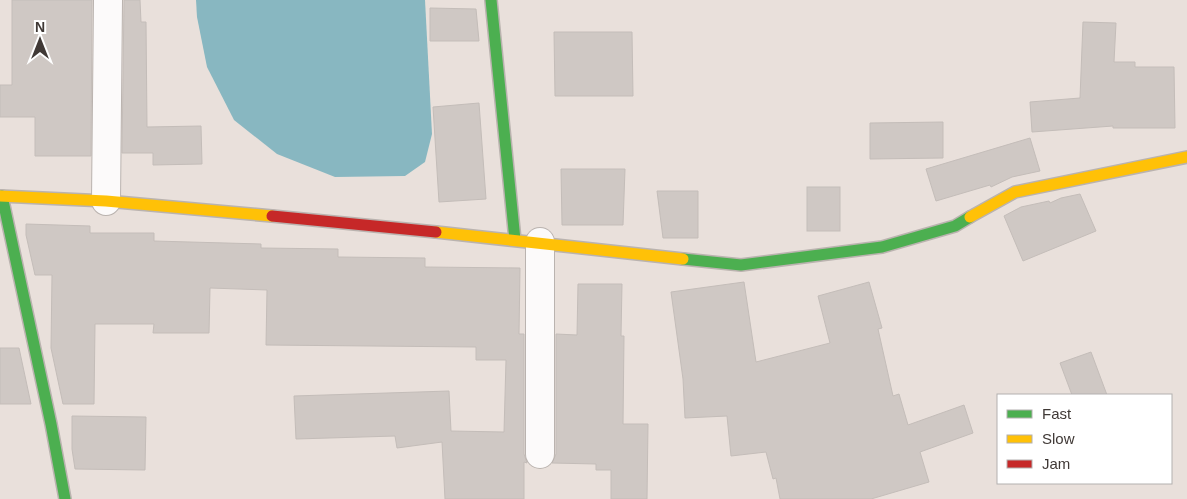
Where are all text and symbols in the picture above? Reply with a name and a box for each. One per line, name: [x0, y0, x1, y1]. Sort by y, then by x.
north arrow: [15, 15, 65, 65]
text: N: [35, 19, 45, 35]
legend: [997, 394, 1172, 484]
text: Fast: [1042, 405, 1072, 422]
text: Slow: [1042, 430, 1075, 447]
text: Jam: [1042, 455, 1070, 472]

